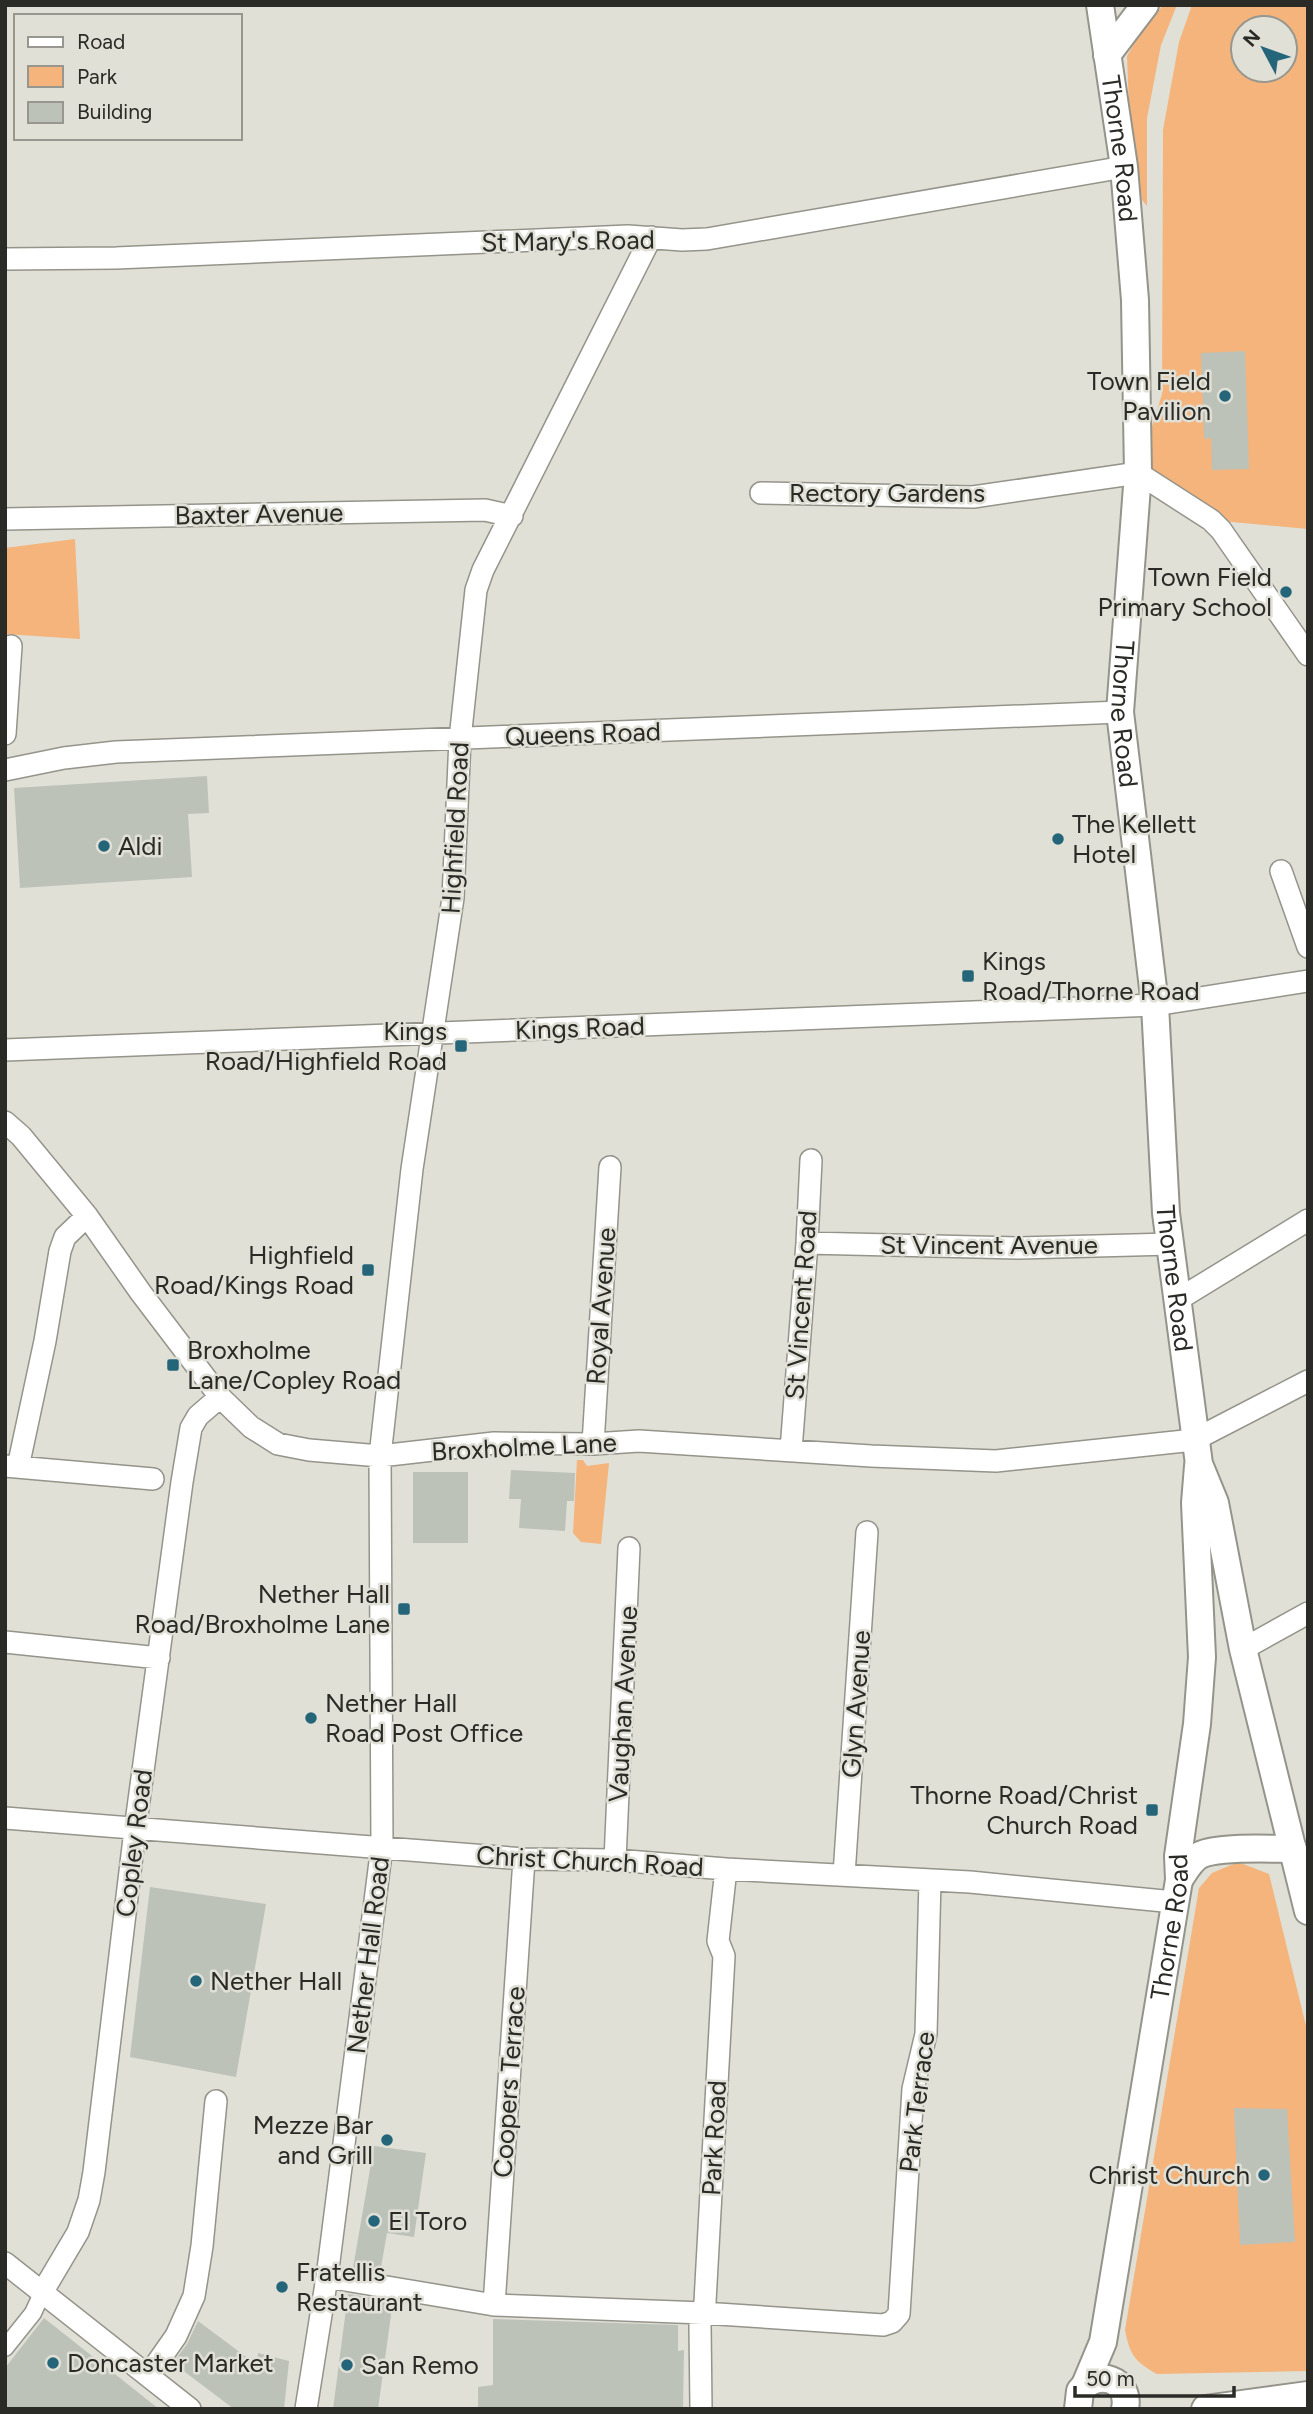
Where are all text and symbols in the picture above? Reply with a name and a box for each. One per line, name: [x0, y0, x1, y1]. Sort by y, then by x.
legend: [14, 14, 242, 140]
north arrow: [1229, 14, 1299, 84]
text: N: [1238, 25, 1265, 51]
text: Road: [77, 29, 125, 54]
text: Park: [77, 64, 118, 89]
street label: Thorne Road: [1095, 73, 1144, 223]
text: Building: [77, 99, 152, 124]
street label: St Mary's Road: [481, 223, 655, 259]
place label: Town Field Pavilion: [1087, 365, 1211, 427]
marker: Town Field Pavilion: [1217, 388, 1233, 404]
street label: Rectory Gardens: [789, 477, 985, 509]
street label: Baxter Avenue: [174, 497, 344, 531]
place label: Town Field Primary School: [1098, 561, 1272, 623]
marker: Town Field Primary School: [1278, 584, 1294, 600]
street label: Thorne Road: [1104, 639, 1145, 789]
street label: Queens Road: [504, 715, 662, 753]
street label: Highfield Road: [435, 741, 475, 915]
place label: The Kellett Hotel: [1072, 808, 1197, 870]
place label: Aldi: [118, 830, 163, 862]
marker: The Kellett Hotel: [1050, 831, 1066, 847]
marker: Aldi: [96, 838, 112, 854]
place label: Kings Road/Thorne Road: [982, 945, 1200, 1007]
marker: Kings Road/Thorne Road: [960, 968, 976, 984]
street label: Kings Road: [514, 1010, 646, 1046]
place label: Kings Road/Highfield Road: [205, 1015, 447, 1077]
marker: Kings Road/Highfield Road: [453, 1038, 469, 1054]
street label: Thorne Road: [1150, 1204, 1200, 1354]
street label: St Vincent Road: [778, 1209, 824, 1401]
street label: Royal Avenue: [580, 1226, 622, 1386]
street label: St Vincent Avenue: [880, 1229, 1098, 1261]
place label: Highfield Road/Kings Road: [154, 1239, 354, 1301]
marker: Highfield Road/Kings Road: [360, 1262, 376, 1278]
place label: Broxholme Lane/Copley Road: [187, 1334, 401, 1396]
marker: Broxholme Lane/Copley Road: [165, 1357, 181, 1373]
street label: Broxholme Lane: [431, 1426, 617, 1468]
place label: Nether Hall Road/Broxholme Lane: [135, 1578, 390, 1640]
marker: Nether Hall Road/Broxholme Lane: [396, 1601, 412, 1617]
street label: Vaughan Avenue: [602, 1605, 644, 1803]
street label: Glyn Avenue: [835, 1629, 877, 1779]
place label: Nether Hall Road Post Office: [325, 1687, 523, 1749]
marker: Nether Hall Road Post Office: [303, 1710, 319, 1726]
street label: Copley Road: [109, 1767, 159, 1919]
place label: Thorne Road/Christ Church Road: [910, 1779, 1138, 1841]
marker: Thorne Road/Christ Church Road: [1144, 1802, 1160, 1818]
street label: Christ Church Road: [475, 1839, 705, 1883]
street label: Thorne Road: [1143, 1853, 1195, 2003]
street label: Nether Hall Road: [340, 1855, 396, 2055]
place label: Nether Hall: [210, 1965, 342, 1997]
marker: Nether Hall: [188, 1973, 204, 1989]
street label: Coopers Terrace: [486, 1985, 532, 2179]
street label: Park Terrace: [892, 2030, 942, 2174]
street label: Park Road: [695, 2079, 733, 2197]
place label: Mezze Bar and Grill: [253, 2109, 373, 2171]
marker: Mezze Bar and Grill: [379, 2132, 395, 2148]
place label: Christ Church: [1088, 2159, 1250, 2191]
marker: Christ Church: [1256, 2167, 1272, 2183]
place label: El Toro: [388, 2205, 467, 2237]
marker: El Toro: [366, 2213, 382, 2229]
place label: Fratellis Restaurant: [296, 2256, 423, 2318]
marker: Fratellis Restaurant: [274, 2279, 290, 2295]
place label: Doncaster Market: [67, 2347, 274, 2379]
place label: San Remo: [361, 2349, 479, 2381]
scale bar: [1075, 2354, 1234, 2398]
marker: Doncaster Market: [45, 2355, 61, 2371]
marker: San Remo: [339, 2357, 355, 2373]
text: 50 m: [1086, 2366, 1135, 2391]

